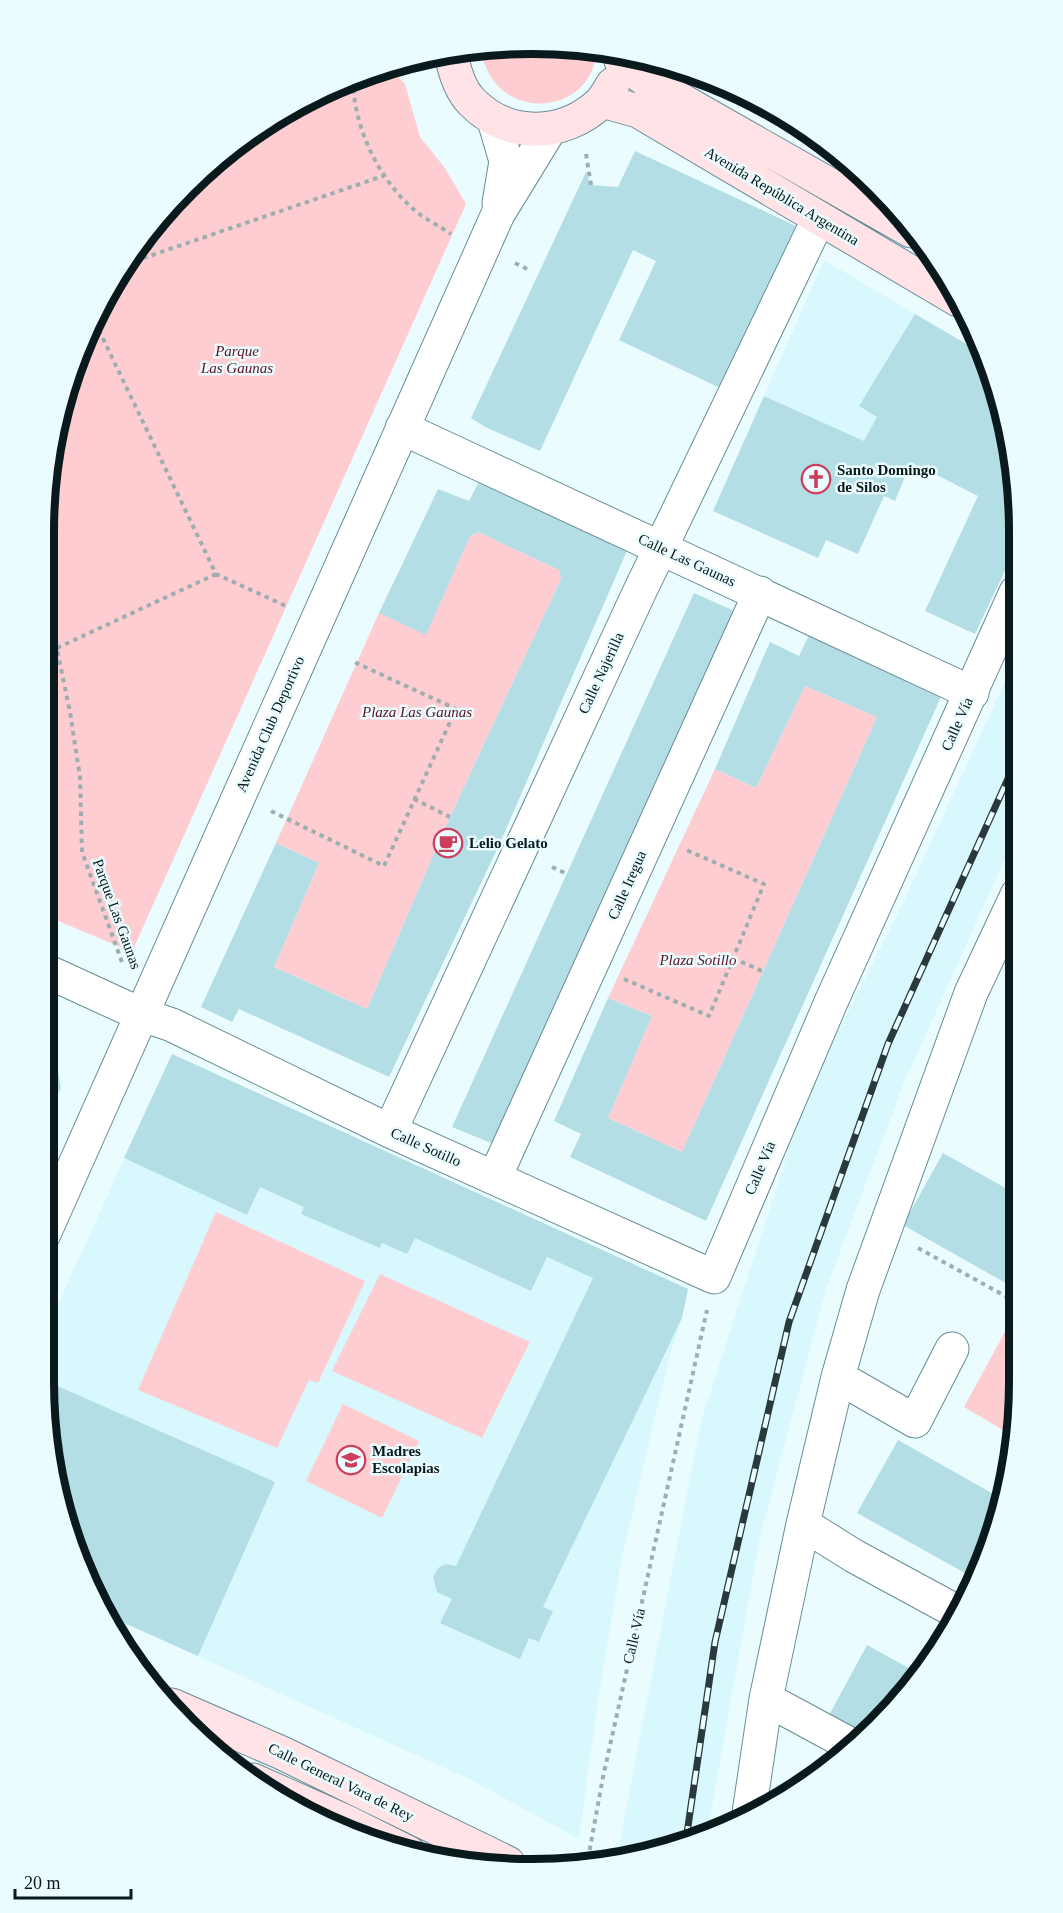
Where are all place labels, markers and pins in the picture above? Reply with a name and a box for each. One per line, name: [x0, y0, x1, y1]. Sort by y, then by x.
place label: Santo Domingo de Silos: [837, 462, 936, 495]
church icon: Santo Domingo de Silos: [800, 463, 832, 495]
cafe icon: Lelio Gelato: [432, 827, 464, 859]
place label: Lelio Gelato: [469, 835, 548, 851]
place label: Madres Escolapias: [372, 1443, 440, 1476]
school or university icon: Madres Escolapias: [335, 1444, 367, 1476]

